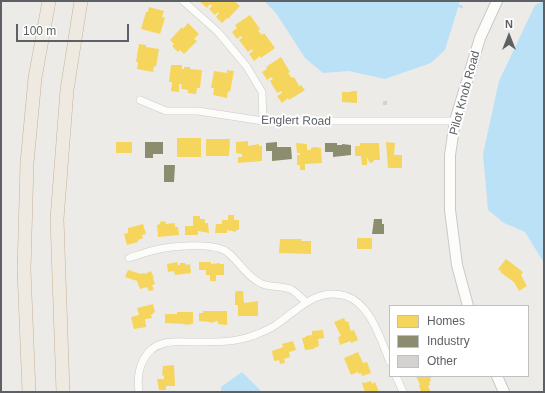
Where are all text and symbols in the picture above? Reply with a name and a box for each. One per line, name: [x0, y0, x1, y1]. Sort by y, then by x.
scale bar: [18, 16, 131, 42]
north arrow: [489, 16, 529, 56]
text: N: [505, 18, 513, 30]
text: 100 m: [23, 24, 56, 38]
street label: Pilot Knob Road: [447, 49, 483, 137]
street label: Englert Road: [261, 113, 331, 129]
legend: [389, 305, 529, 377]
text: Homes: [427, 314, 465, 328]
text: Industry: [427, 334, 470, 348]
text: Other: [427, 354, 457, 368]

